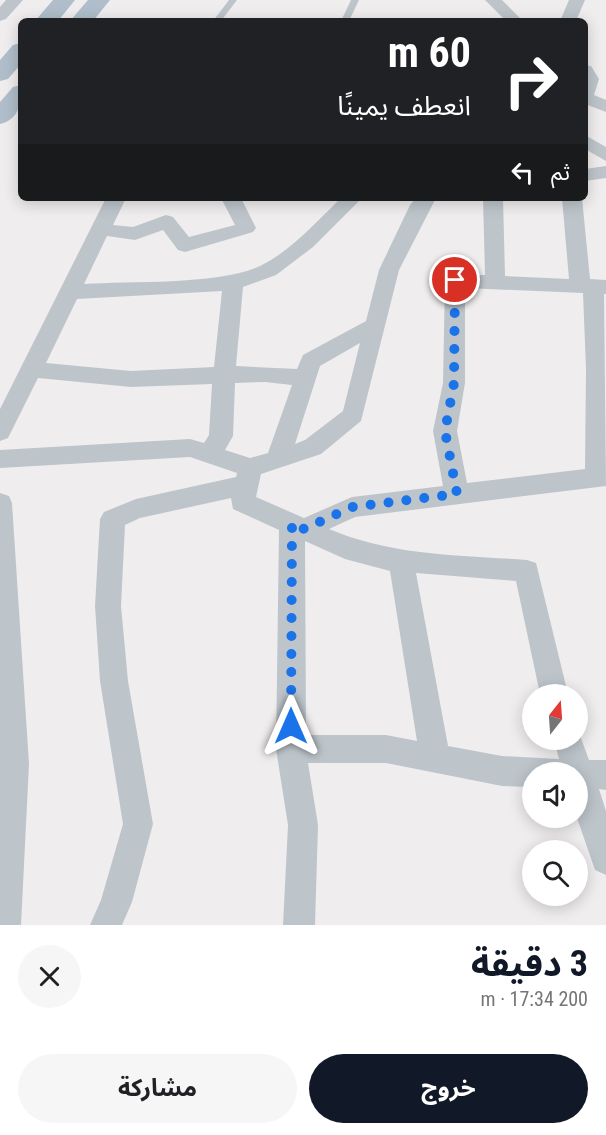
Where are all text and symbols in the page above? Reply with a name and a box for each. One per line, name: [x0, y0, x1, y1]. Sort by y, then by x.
text: 60 m: [388, 28, 471, 77]
icon: right: [492, 42, 570, 120]
text: انعطف يمينًا: [337, 90, 471, 122]
icon: left: [506, 156, 539, 189]
text: ثم: [551, 160, 570, 185]
pin: [429, 254, 480, 305]
icon: arrive: [438, 263, 471, 296]
north arrow: [522, 684, 588, 750]
map controls: [522, 684, 588, 906]
position arrow: [259, 694, 323, 758]
button: sound: [522, 762, 588, 828]
button: search: [522, 840, 588, 906]
text: 3 دقيقة: [471, 943, 588, 985]
button: close: [18, 945, 81, 1008]
text: 200 m · 17:34: [481, 987, 588, 1011]
button: مشاركة: [18, 1054, 297, 1123]
button: خروج: [309, 1054, 588, 1123]

